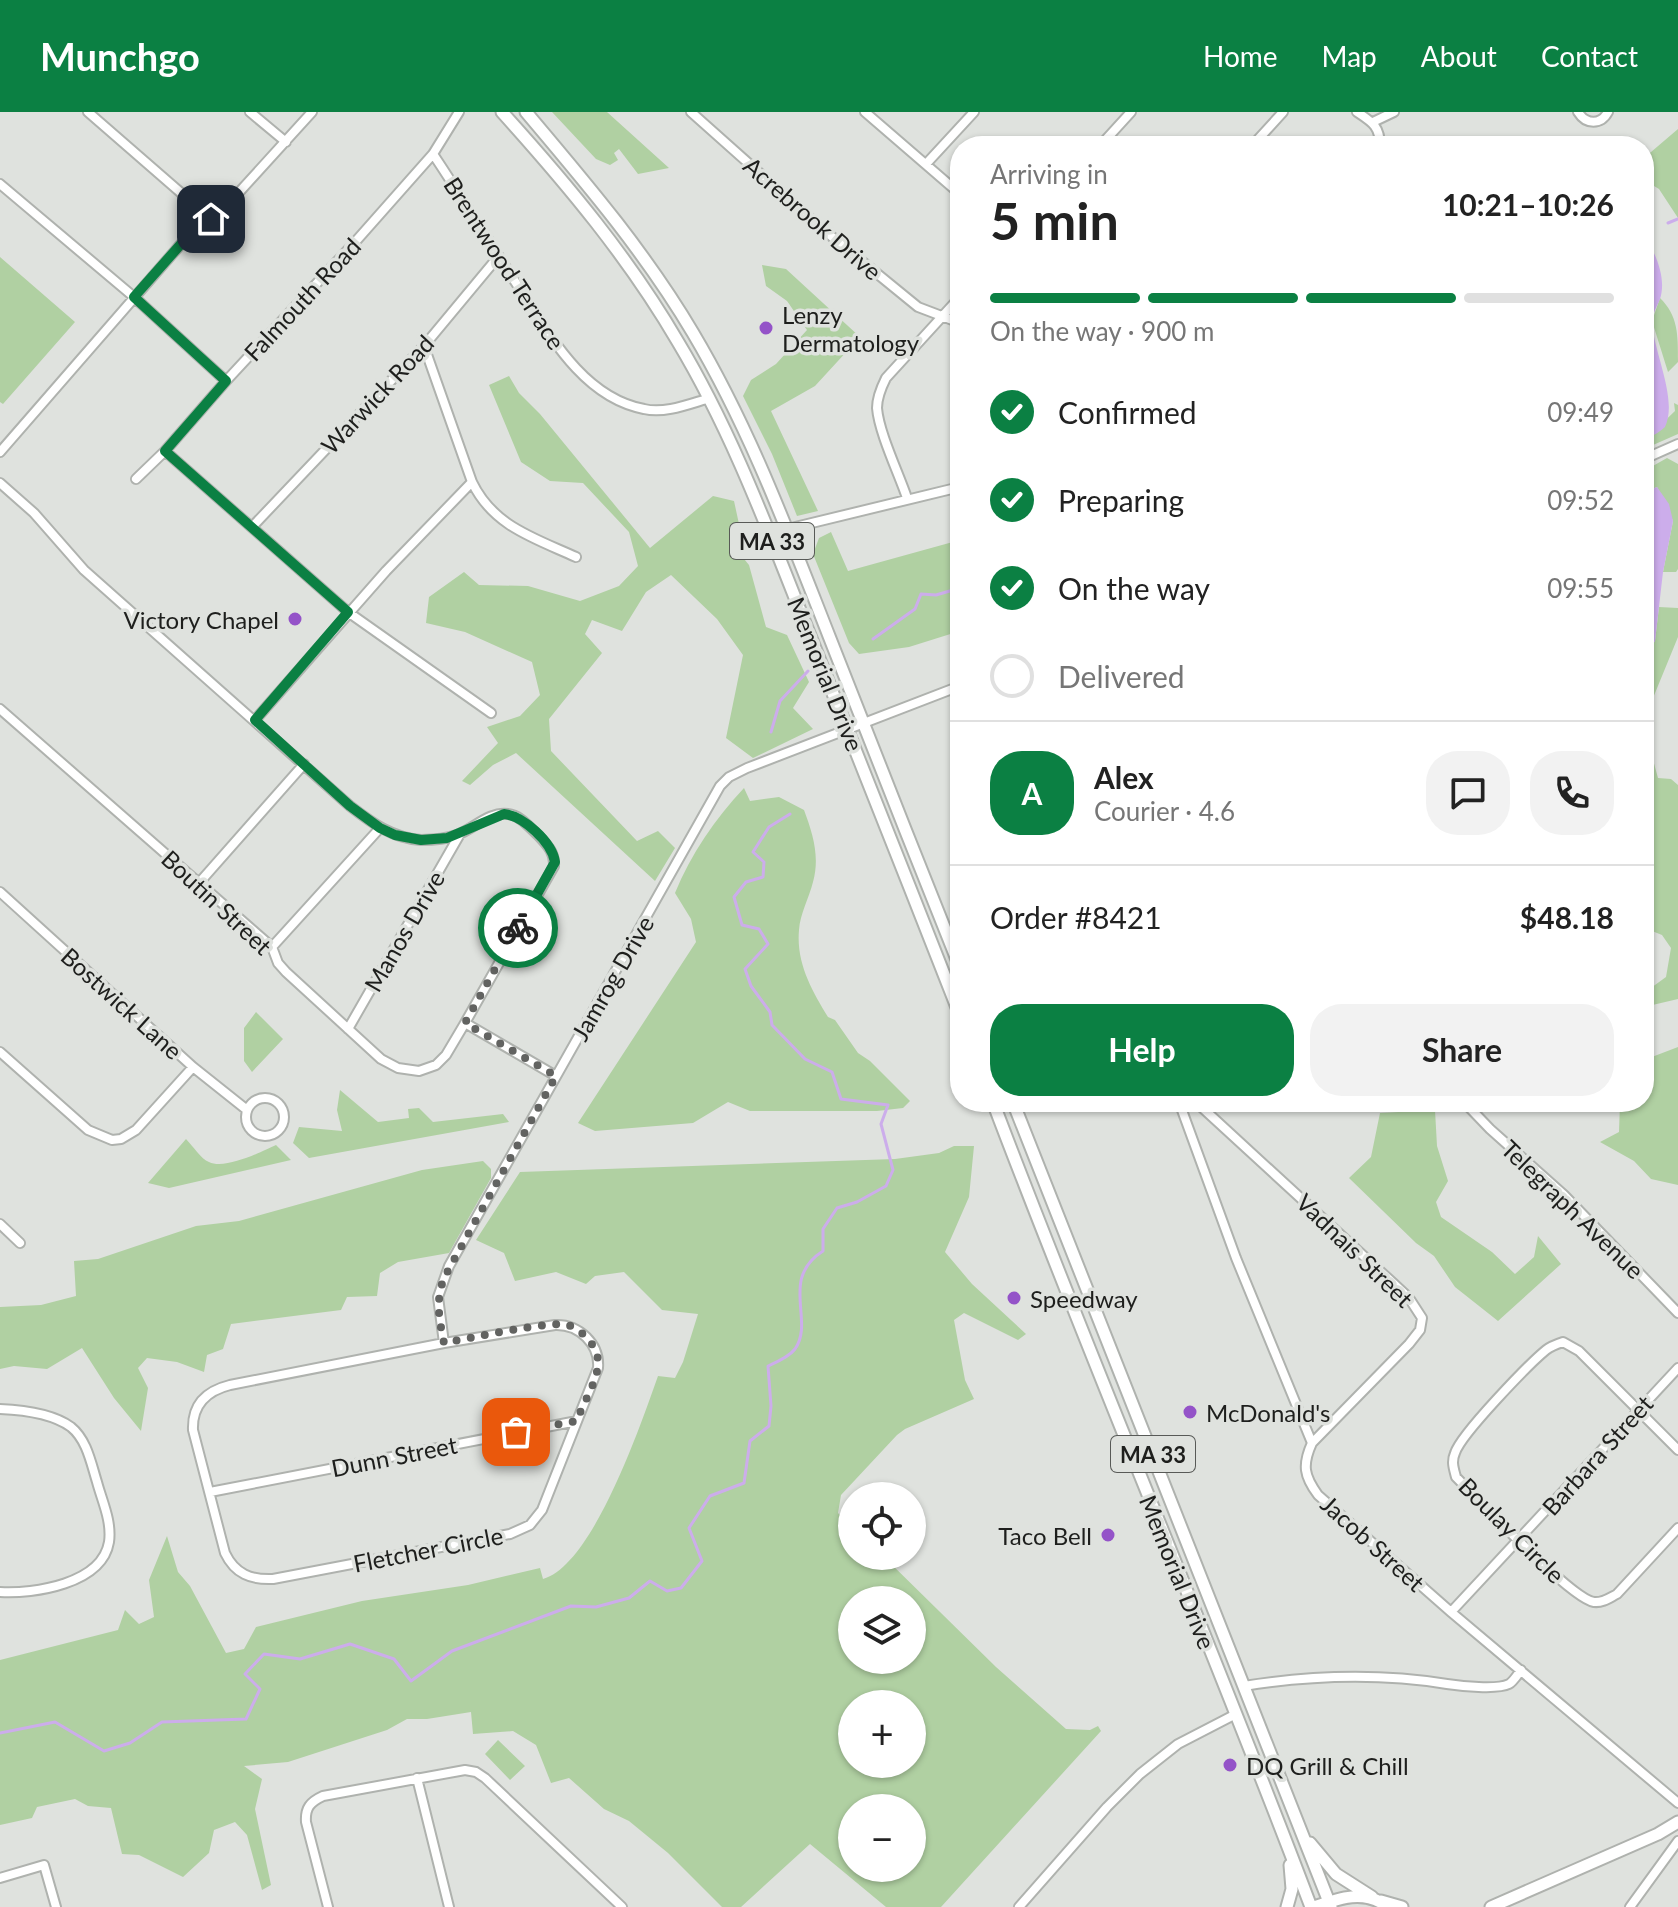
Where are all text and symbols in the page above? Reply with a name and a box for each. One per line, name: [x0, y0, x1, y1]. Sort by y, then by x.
text: Munchgo: [40, 33, 200, 79]
text: Home: [1203, 39, 1278, 73]
text: Map: [1322, 39, 1377, 73]
text: About: [1421, 39, 1497, 73]
text: Contact: [1541, 39, 1638, 73]
street label: Acrebrook Drive: [738, 150, 888, 286]
text: Arriving in: [990, 158, 1108, 190]
street label: Brentwood Terrace: [438, 171, 572, 355]
pin: [177, 185, 245, 253]
text: 10:21–10:26: [1442, 186, 1614, 222]
text: 5 min: [990, 189, 1119, 251]
icon: home: [189, 197, 233, 241]
street label: Falmouth Road: [238, 231, 366, 367]
place label: Lenzy Dermatology: [782, 300, 920, 357]
text: On the way · 900 m: [990, 315, 1214, 347]
marker: Lenzy Dermatology: [757, 319, 775, 337]
street label: Warwick Road: [315, 329, 439, 459]
icon: check: [990, 390, 1034, 434]
text: Confirmed: [1058, 394, 1197, 430]
text: 09:49: [1547, 396, 1614, 428]
icon: check: [990, 478, 1034, 522]
text: Preparing: [1058, 482, 1184, 518]
text: 09:52: [1547, 484, 1614, 516]
road number: MA 33: [730, 523, 814, 559]
icon: check: [990, 566, 1034, 610]
text: On the way: [1058, 570, 1210, 606]
text: 09:55: [1547, 572, 1614, 604]
street label: Memorial Drive: [782, 593, 870, 755]
place label: Victory Chapel: [124, 605, 279, 634]
marker: Victory Chapel: [286, 610, 304, 628]
text: Delivered: [1058, 658, 1185, 694]
button: chat: [1426, 751, 1510, 835]
button: phone: [1530, 751, 1614, 835]
text: Alex: [1094, 759, 1154, 795]
text: A: [1022, 775, 1042, 811]
text: Courier · 4.6: [1094, 795, 1235, 827]
street label: Boutin Street: [156, 844, 278, 961]
street label: Manos Drive: [358, 865, 450, 997]
courier: [478, 888, 558, 968]
text: Order #8421: [990, 899, 1162, 935]
text: $48.18: [1520, 899, 1614, 935]
icon: bike: [496, 906, 540, 950]
street label: Jamrog Drive: [565, 911, 659, 1045]
street label: Bostwick Lane: [56, 941, 188, 1065]
button: Help: [990, 1004, 1294, 1096]
button: Share: [1310, 1004, 1614, 1096]
street label: Telegraph Avenue: [1496, 1134, 1650, 1284]
street label: Vadnais Street: [1291, 1187, 1420, 1313]
place label: Speedway: [1030, 1284, 1138, 1313]
marker: Speedway: [1005, 1289, 1023, 1307]
street label: Barbara Street: [1536, 1389, 1659, 1521]
pin: [482, 1398, 550, 1466]
place label: McDonald's: [1206, 1398, 1330, 1427]
marker: McDonald's: [1181, 1403, 1199, 1421]
icon: bag: [494, 1410, 538, 1454]
street label: Dunn Street: [329, 1430, 460, 1482]
road number: MA 33: [1111, 1436, 1195, 1472]
street label: Boulay Circle: [1453, 1471, 1571, 1589]
map controls: [838, 1482, 926, 1882]
button: locate: [838, 1482, 926, 1570]
street label: Jacob Street: [1315, 1489, 1431, 1597]
street label: Memorial Drive: [1134, 1491, 1222, 1653]
street label: Fletcher Circle: [351, 1520, 505, 1578]
place label: Taco Bell: [998, 1521, 1092, 1550]
marker: Taco Bell: [1099, 1526, 1117, 1544]
button: layers: [838, 1586, 926, 1674]
button: +: [838, 1690, 926, 1778]
place label: DQ Grill & Chill: [1246, 1751, 1409, 1780]
marker: DQ Grill & Chill: [1221, 1756, 1239, 1774]
button: −: [838, 1794, 926, 1882]

